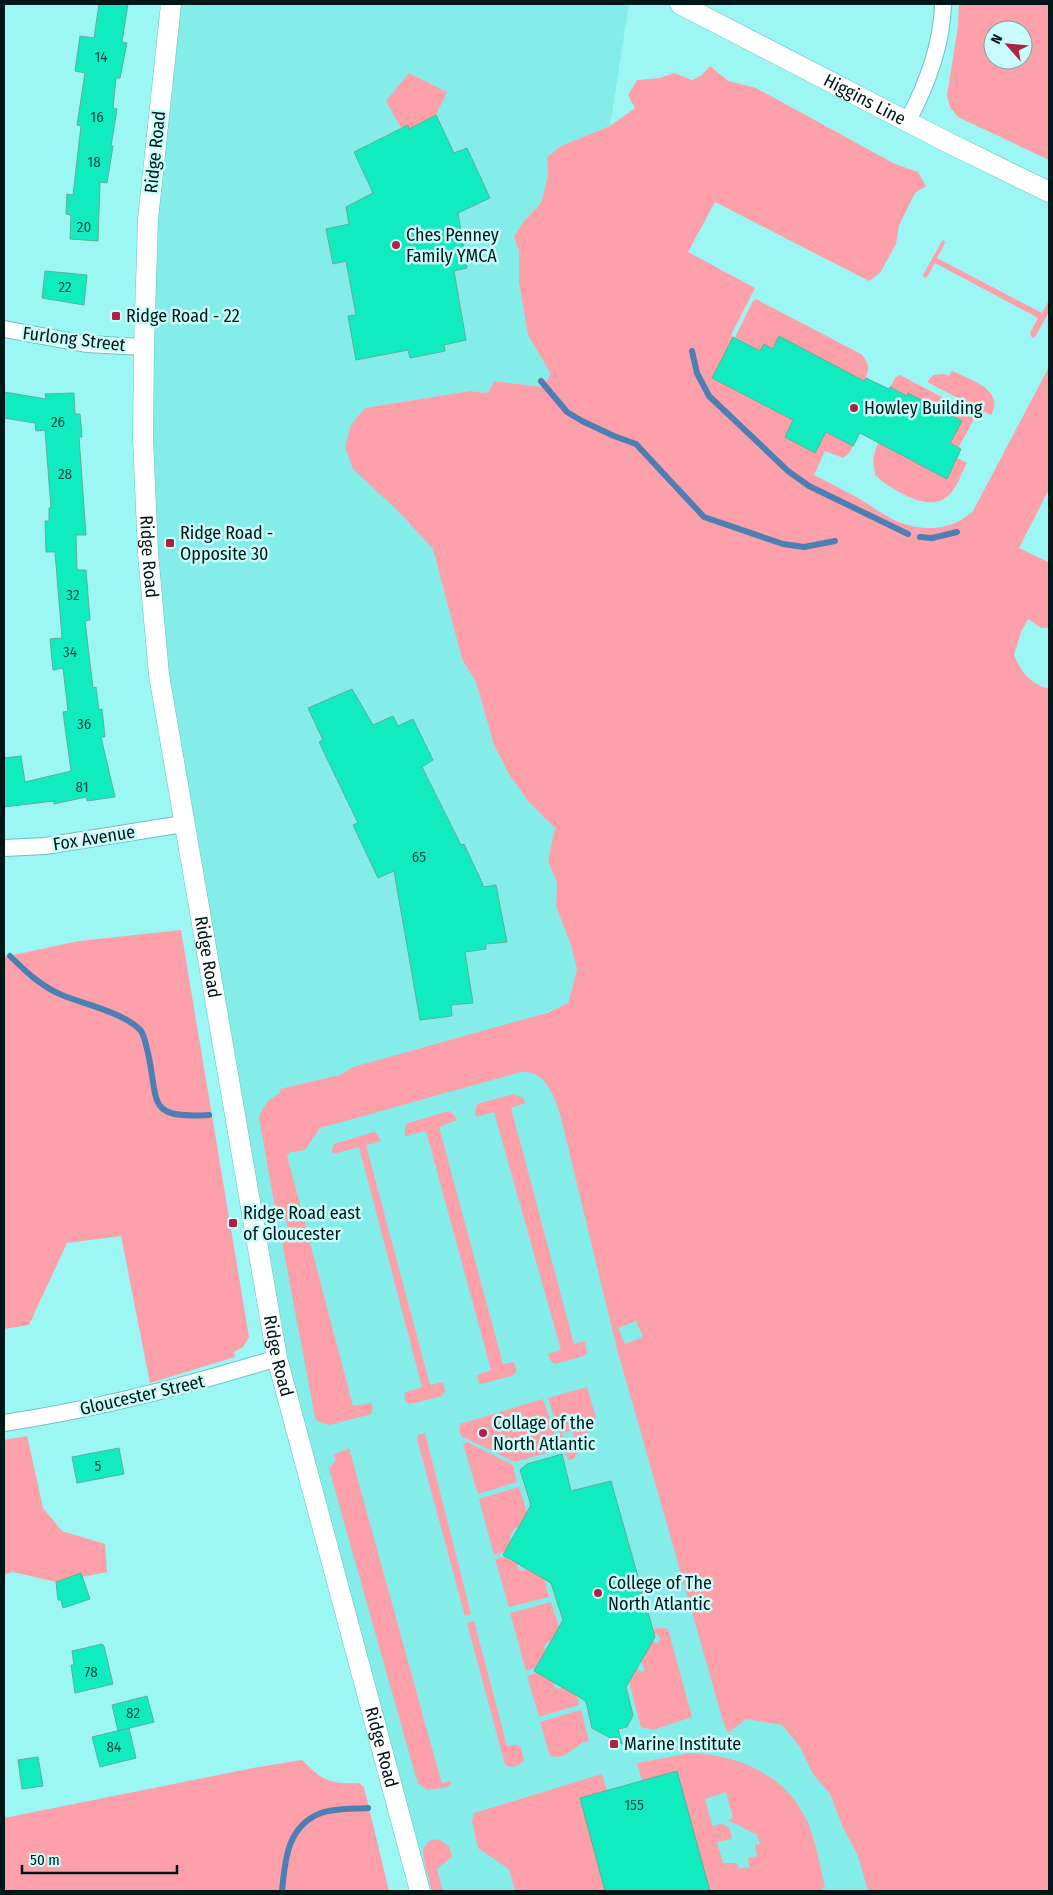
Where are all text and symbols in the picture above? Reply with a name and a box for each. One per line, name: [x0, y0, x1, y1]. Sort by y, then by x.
north arrow: [983, 20, 1033, 70]
text: N: [987, 32, 1006, 47]
house number: 14: [94, 48, 108, 66]
street label: Higgins Line: [820, 69, 910, 130]
house number: 16: [90, 108, 104, 126]
street label: Ridge Road: [140, 110, 170, 194]
house number: 18: [87, 153, 101, 171]
house number: 20: [77, 218, 91, 236]
place label: Ches Penney Family YMCA: [406, 224, 499, 267]
marker: Ches Penney Family YMCA: [390, 239, 402, 251]
house number: 22: [58, 278, 72, 296]
place label: Ridge Road - 22: [126, 305, 240, 327]
marker: Ridge Road - 22: [110, 310, 122, 322]
street label: Furlong Street: [21, 322, 127, 356]
place label: Howley Building: [864, 397, 983, 419]
marker: Howley Building: [848, 402, 860, 414]
house number: 26: [51, 413, 65, 431]
house number: 28: [58, 465, 72, 483]
street label: Ridge Road: [135, 515, 163, 599]
place label: Ridge Road - Opposite 30: [180, 522, 273, 565]
marker: Ridge Road - Opposite 30: [164, 537, 176, 549]
house number: 32: [66, 586, 80, 604]
house number: 34: [63, 643, 77, 661]
house number: 36: [77, 715, 91, 733]
house number: 81: [76, 778, 88, 796]
street label: Fox Avenue: [51, 821, 137, 855]
house number: 65: [412, 848, 426, 866]
street label: Ridge Road: [190, 914, 226, 1000]
place label: Ridge Road east of Gloucester: [243, 1202, 361, 1245]
marker: Ridge Road east of Gloucester: [227, 1217, 239, 1229]
street label: Ridge Road: [259, 1313, 298, 1399]
street label: Gloucester Street: [78, 1370, 206, 1420]
place label: Collage of the North Atlantic: [493, 1412, 596, 1455]
marker: Collage of the North Atlantic: [477, 1427, 489, 1439]
house number: 5: [95, 1457, 102, 1475]
place label: College of The North Atlantic: [608, 1572, 712, 1615]
marker: College of The North Atlantic: [592, 1587, 604, 1599]
house number: 78: [84, 1663, 98, 1681]
house number: 82: [126, 1704, 140, 1722]
street label: Ridge Road: [360, 1704, 403, 1790]
place label: Marine Institute: [624, 1733, 741, 1755]
house number: 84: [107, 1738, 121, 1756]
marker: Marine Institute: [608, 1738, 620, 1750]
house number: 155: [624, 1796, 644, 1814]
scale bar: [22, 1842, 178, 1874]
text: 50 m: [30, 1851, 60, 1869]

